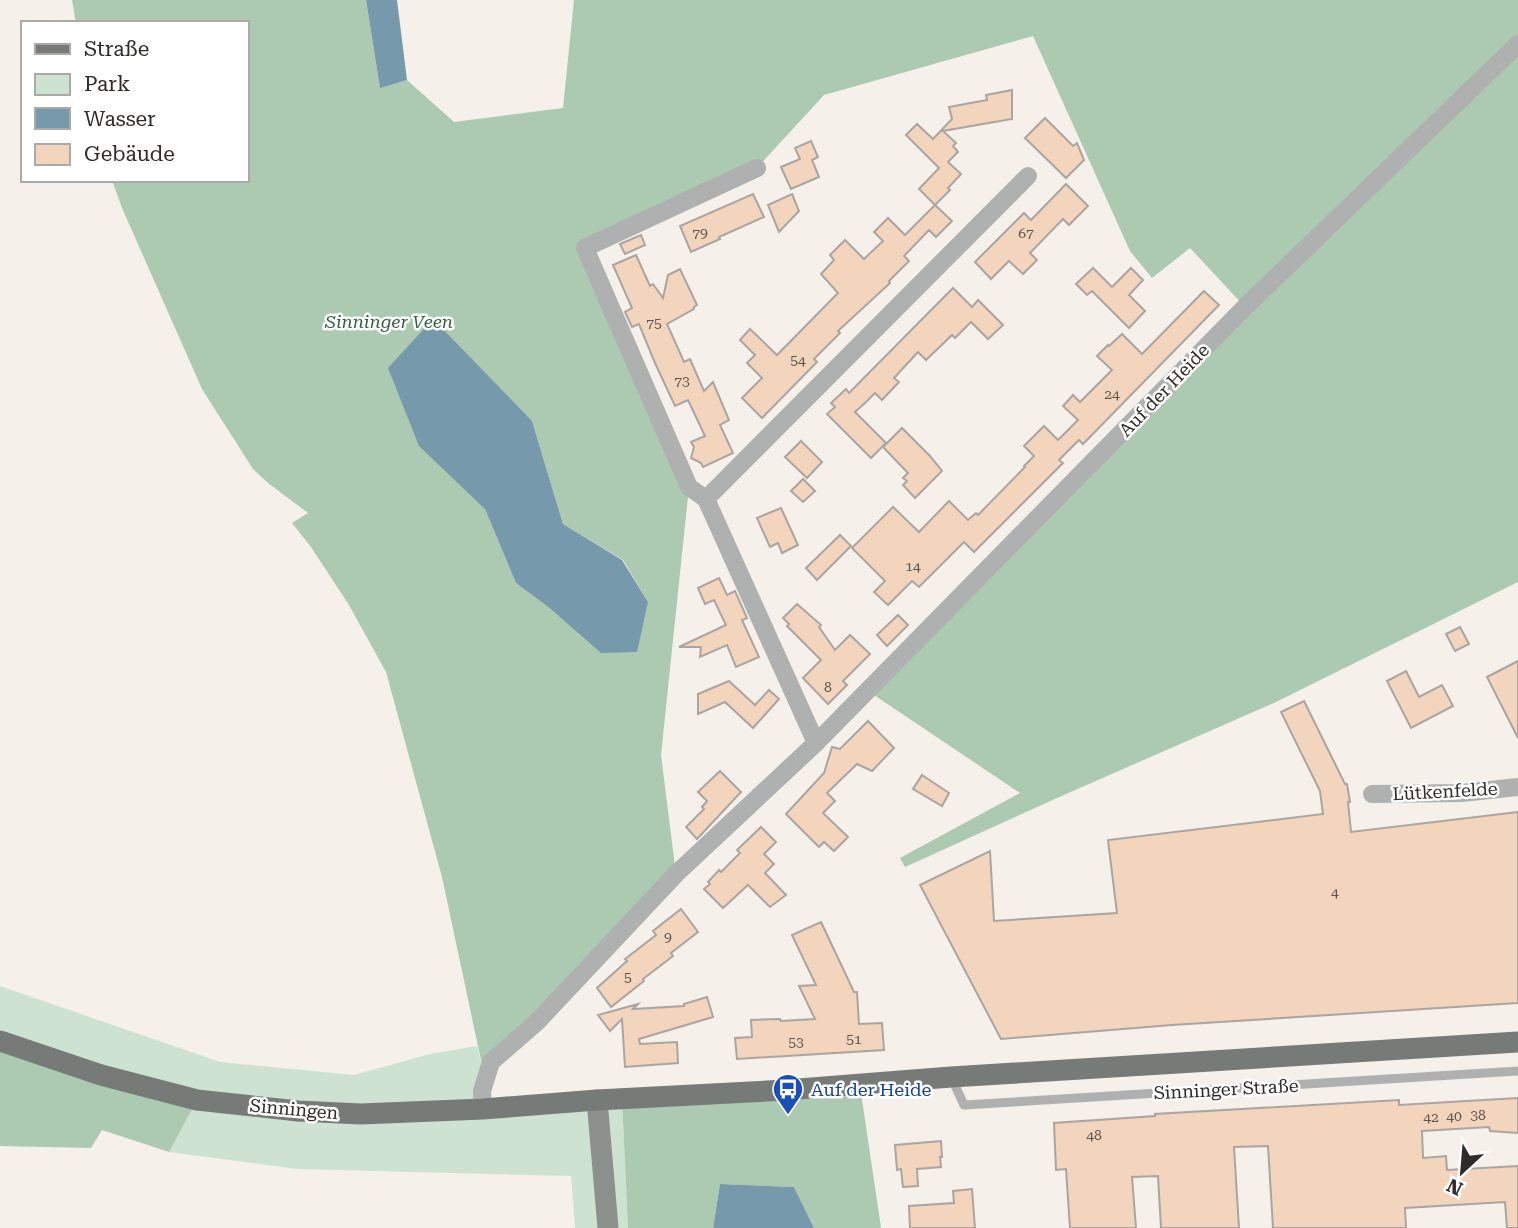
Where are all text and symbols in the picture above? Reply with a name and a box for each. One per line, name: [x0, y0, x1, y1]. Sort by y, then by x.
legend: [21, 21, 248, 182]
text: Straße: [84, 37, 149, 61]
text: Park: [84, 72, 130, 96]
text: Wasser: [84, 107, 156, 131]
text: Gebäude: [84, 142, 175, 166]
house number: 79: [692, 225, 708, 241]
house number: 67: [1018, 225, 1034, 241]
park label: Sinninger Veen: [324, 311, 453, 332]
house number: 75: [646, 315, 662, 331]
street label: Auf der Heide: [1115, 339, 1213, 441]
house number: 54: [790, 352, 806, 368]
house number: 73: [674, 373, 690, 389]
house number: 24: [1104, 386, 1120, 402]
house number: 14: [905, 558, 921, 574]
house number: 8: [824, 679, 832, 695]
street label: Lütkenfelde: [1392, 778, 1498, 804]
house number: 4: [1331, 884, 1339, 900]
house number: 9: [664, 929, 672, 945]
house number: 5: [624, 969, 632, 985]
house number: 51: [846, 1031, 862, 1047]
house number: 53: [788, 1034, 804, 1050]
bus stop icon: Auf der Heide: [771, 1072, 805, 1116]
street label: Sinninger Straße: [1153, 1075, 1299, 1103]
place label: Auf der Heide: [811, 1079, 931, 1100]
street label: Sinningen: [249, 1095, 340, 1123]
house number: 38: [1470, 1107, 1486, 1123]
house number: 40: [1446, 1108, 1462, 1124]
house number: 42: [1423, 1109, 1439, 1125]
house number: 48: [1086, 1127, 1102, 1143]
north arrow: [1427, 1137, 1497, 1207]
text: N: [1443, 1173, 1466, 1200]

